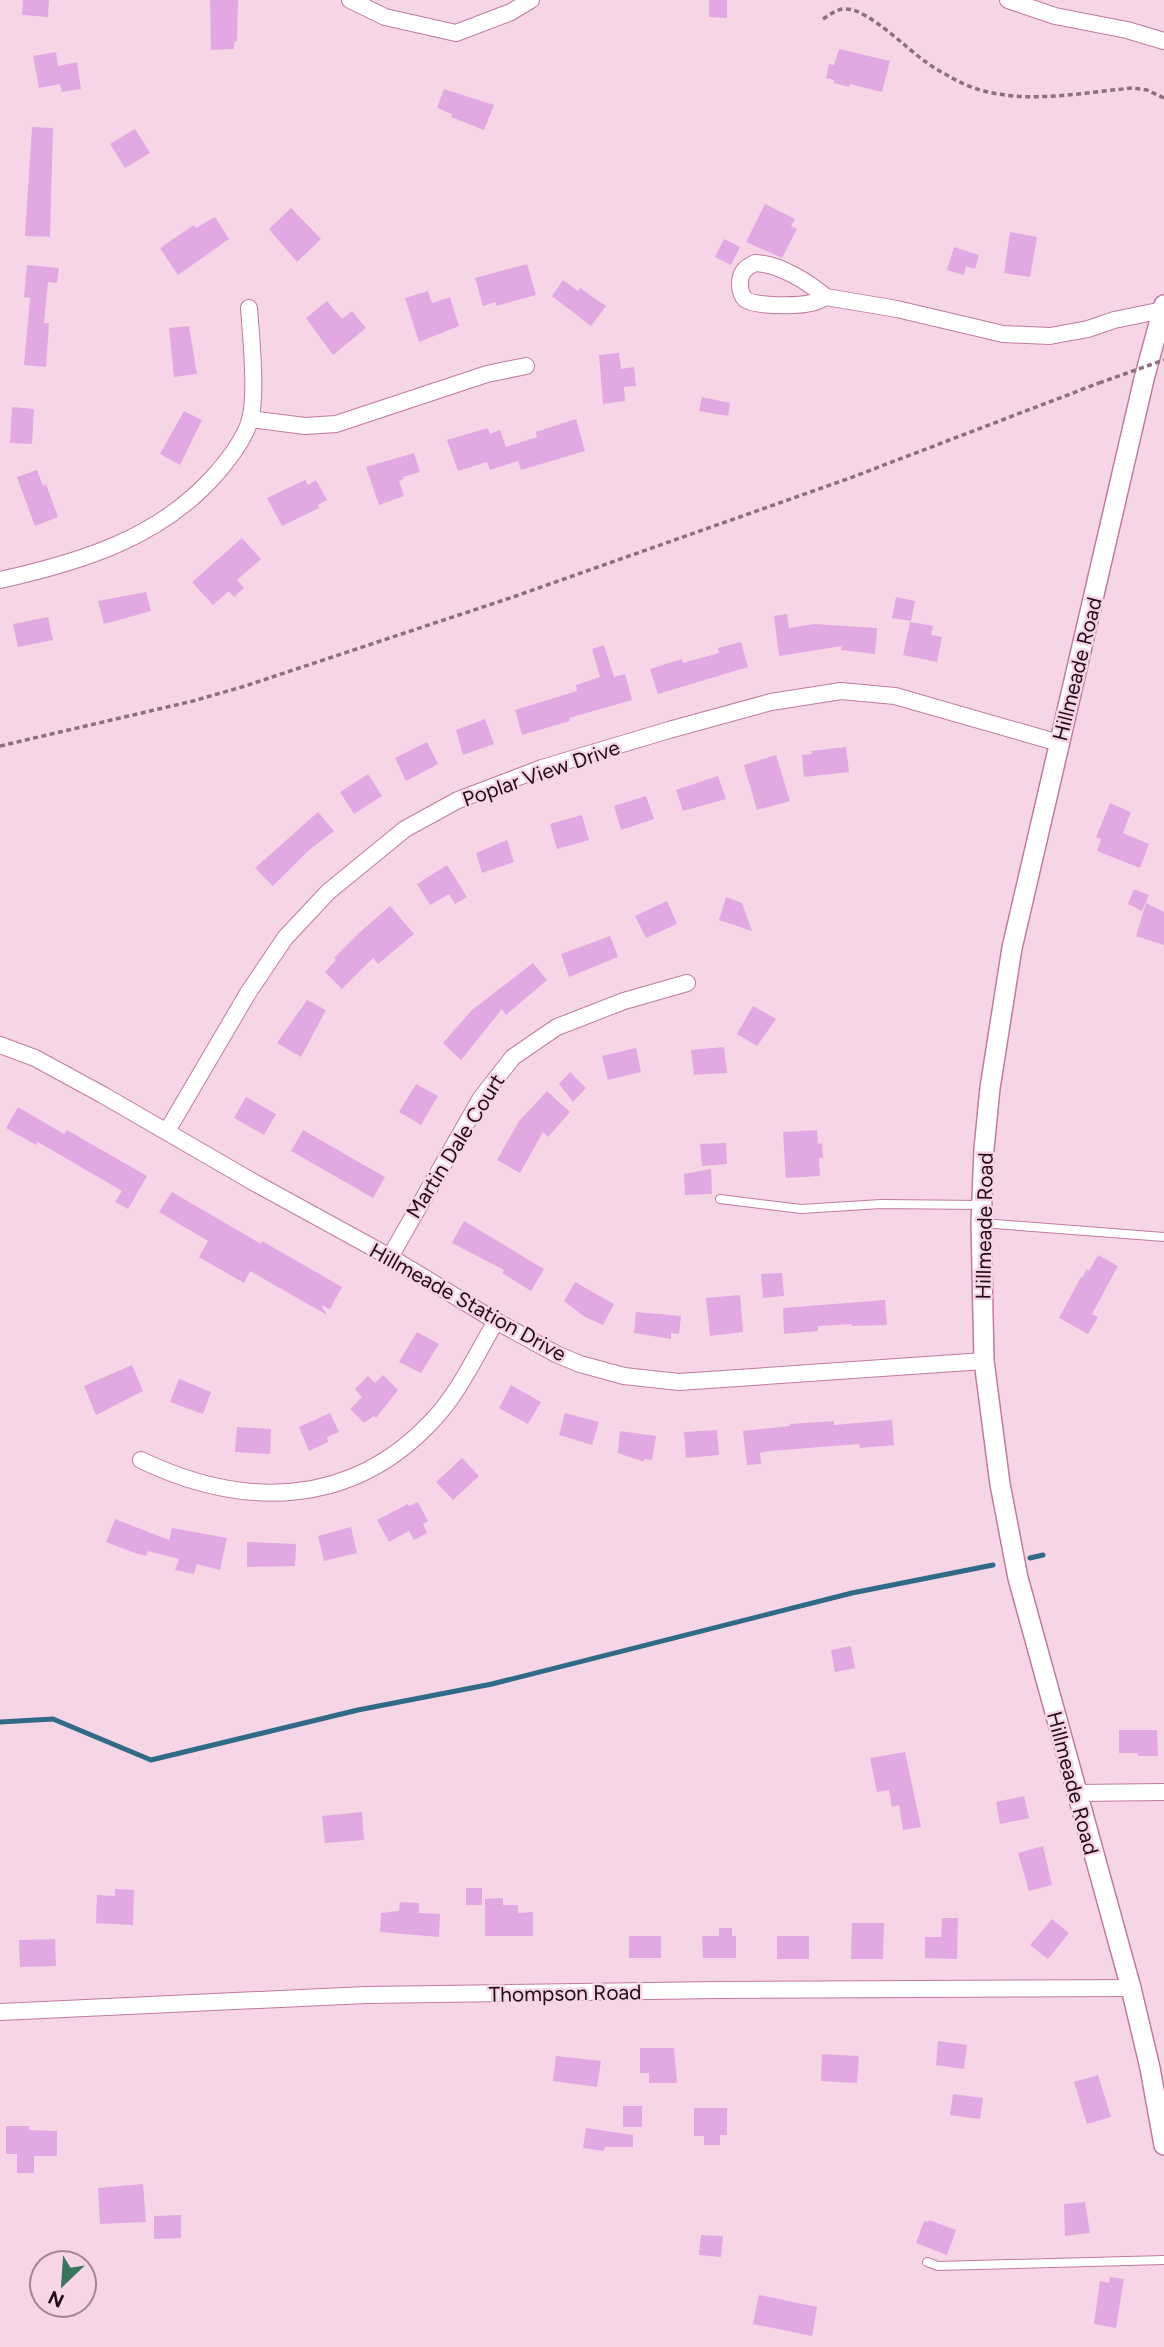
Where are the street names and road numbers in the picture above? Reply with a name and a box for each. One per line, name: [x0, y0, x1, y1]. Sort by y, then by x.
street label: Hillmeade Road: [1047, 595, 1107, 743]
street label: Poplar View Drive: [459, 734, 623, 812]
street label: Martin Dale Court: [400, 1069, 510, 1223]
street label: Hillmeade Road: [970, 1152, 998, 1300]
street label: Hillmeade Station Drive: [365, 1238, 571, 1366]
street label: Hillmeade Road: [1042, 1709, 1104, 1857]
street label: Thompson Road: [488, 1979, 642, 2007]

